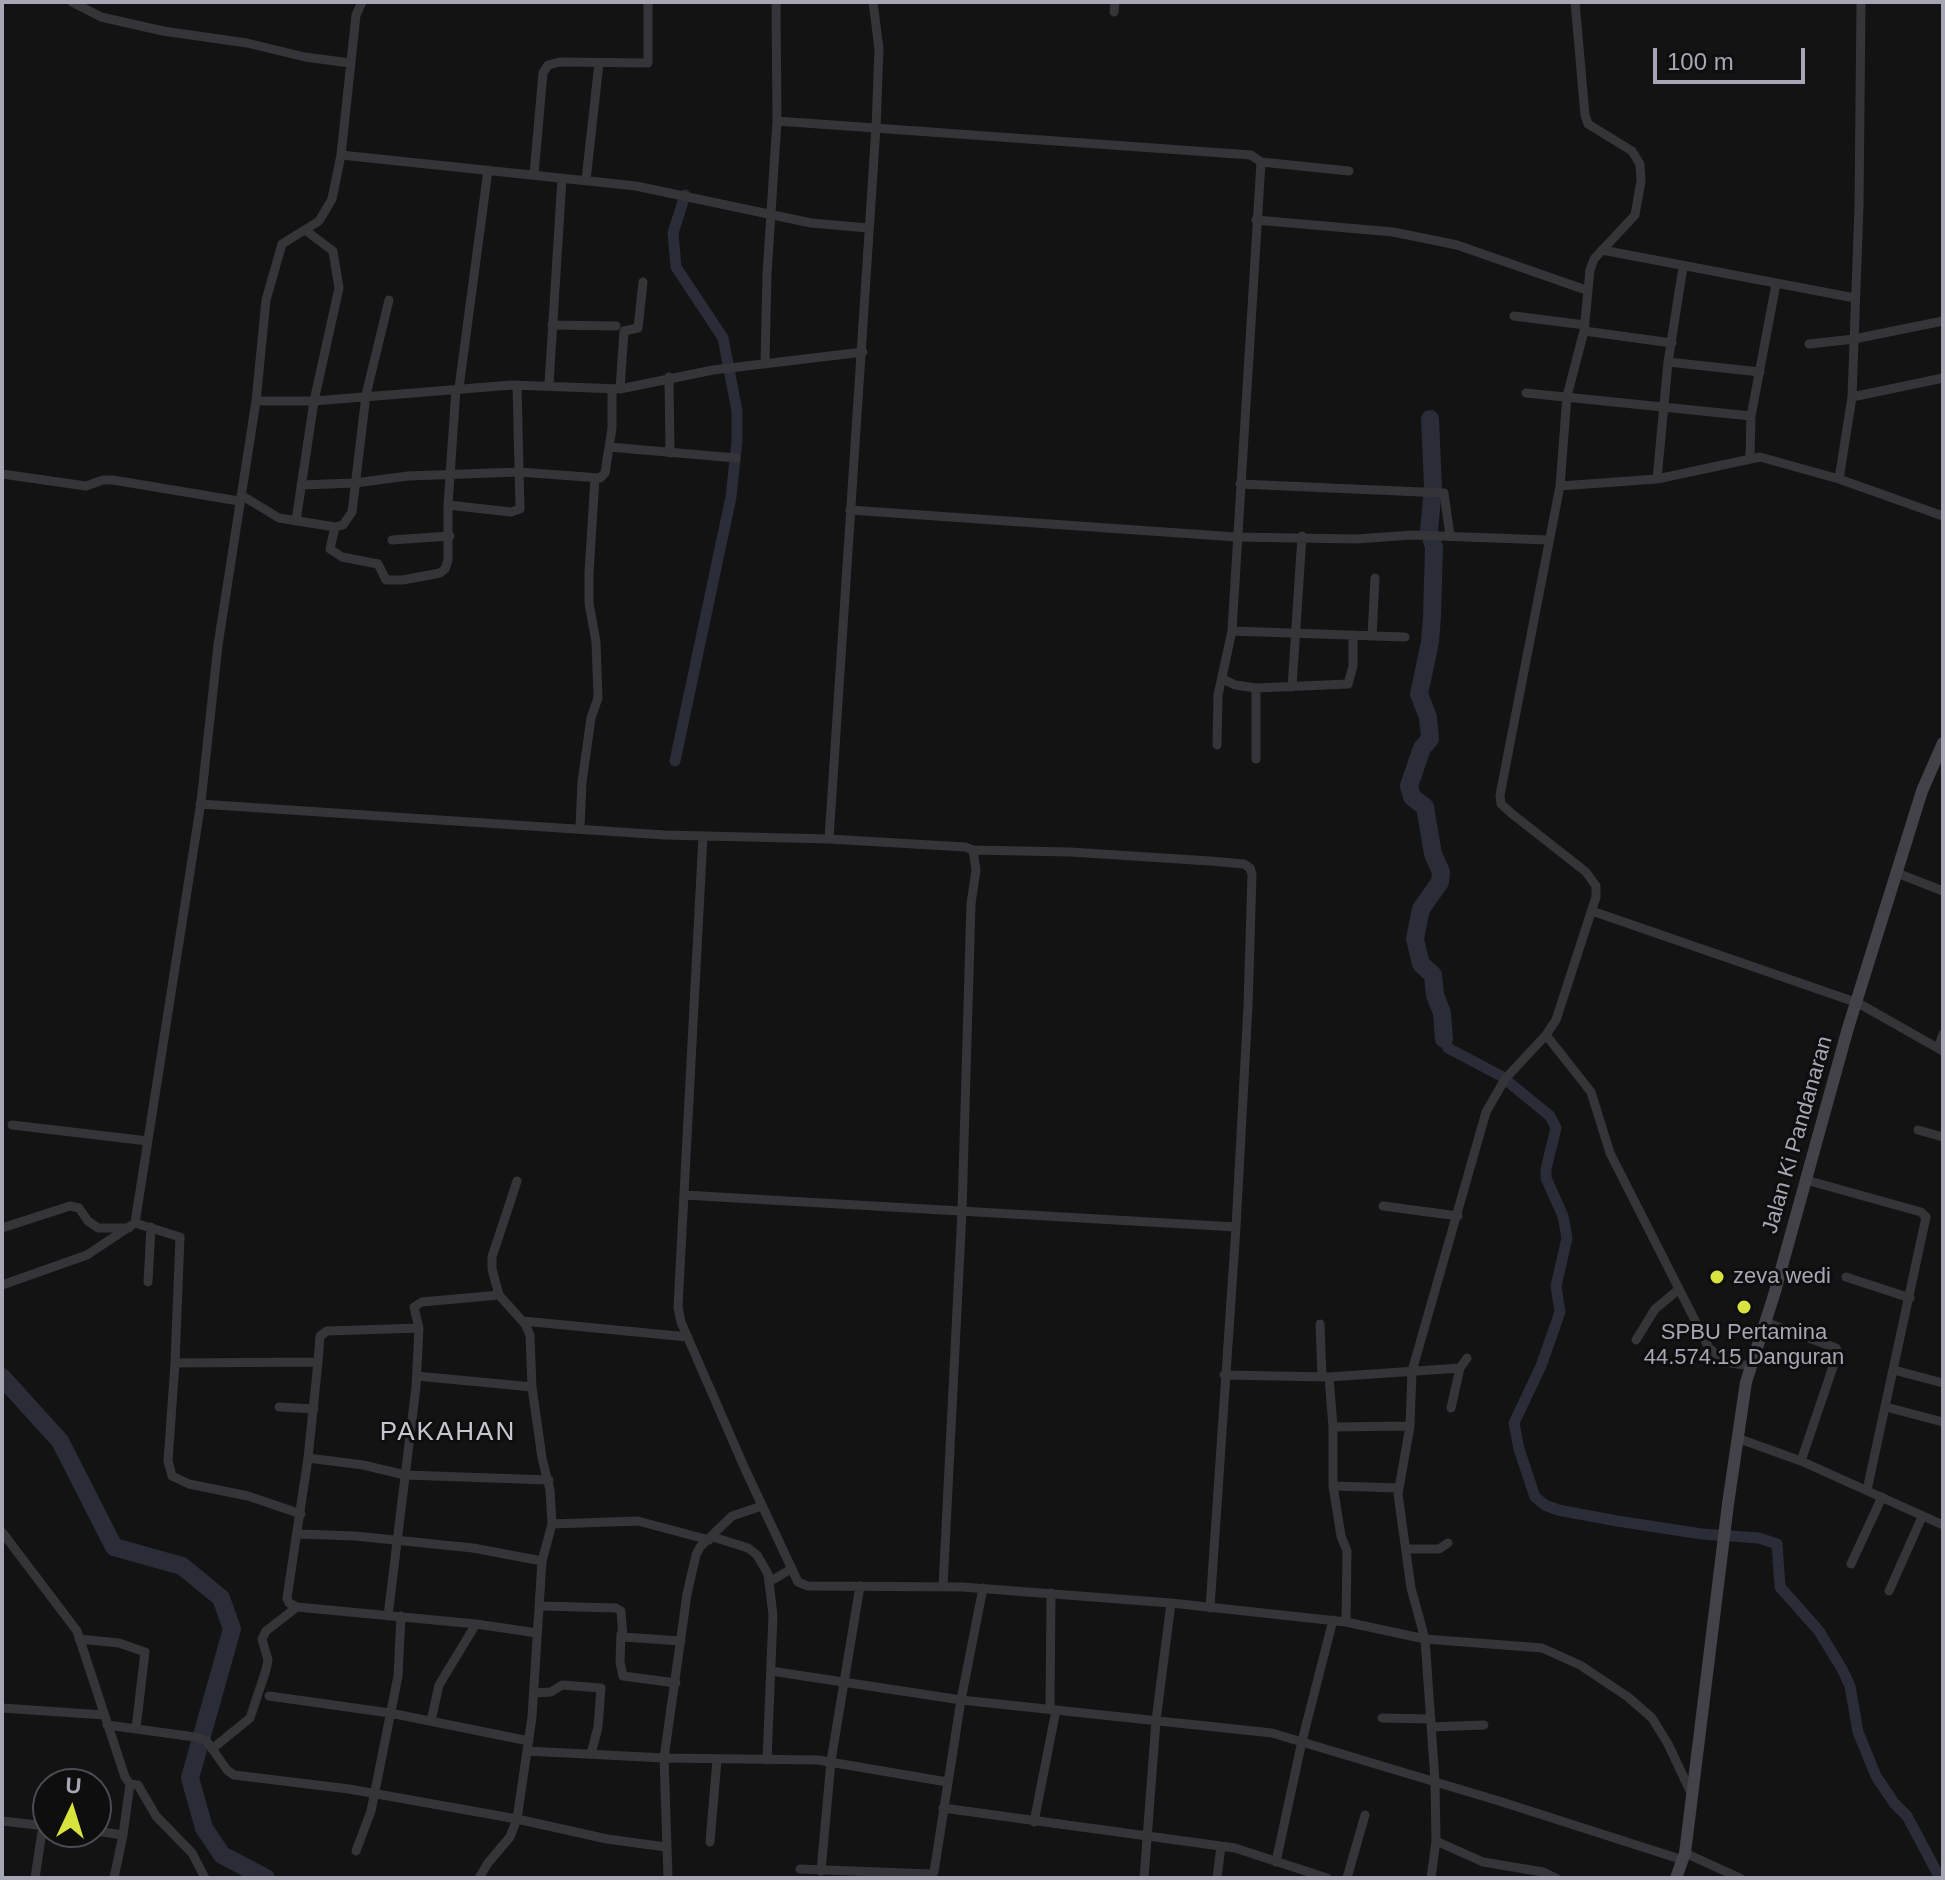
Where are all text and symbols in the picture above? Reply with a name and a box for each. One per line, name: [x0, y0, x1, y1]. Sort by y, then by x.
scale bar: [1657, 32, 1809, 82]
text: 100 m: [1667, 48, 1734, 75]
street label: Jalan Ki Pandanaran: [1757, 1033, 1839, 1237]
place label: zeva wedi: [1733, 1264, 1831, 1290]
marker: zeva wedi: [1708, 1268, 1726, 1286]
marker: SPBU Pertamina 44.574.15 Danguran: [1735, 1298, 1753, 1316]
place label: SPBU Pertamina 44.574.15 Danguran: [1644, 1320, 1844, 1372]
district label: PAKAHAN: [380, 1417, 516, 1449]
north arrow: [32, 1768, 112, 1848]
text: U: [65, 1773, 82, 1799]

